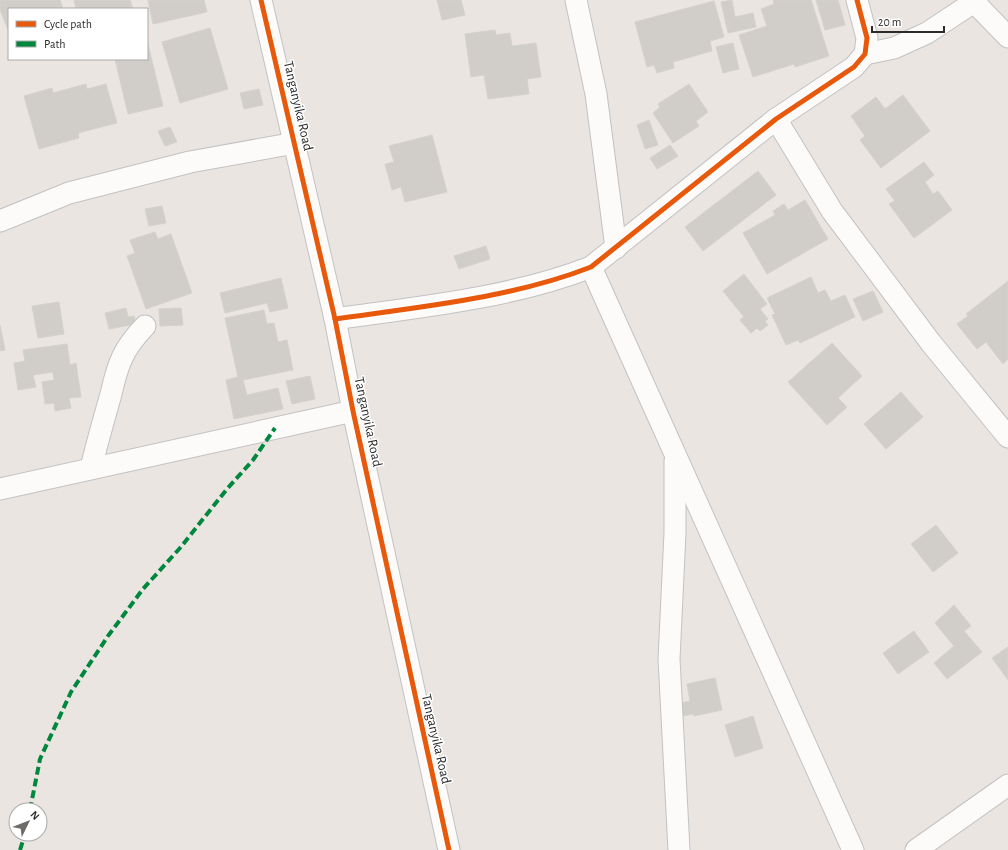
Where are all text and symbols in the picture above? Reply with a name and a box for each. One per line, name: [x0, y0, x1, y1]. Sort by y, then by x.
legend: [8, 8, 148, 60]
scale bar: [872, 8, 944, 34]
text: 20 m: [878, 16, 901, 28]
text: Cycle path: [44, 18, 92, 31]
text: Path: [44, 38, 66, 50]
street label: Tanganyika Road: [281, 60, 315, 152]
street label: Tanganyika Road: [352, 376, 384, 468]
street label: Tanganyika Road: [419, 693, 453, 785]
north arrow: [8, 802, 48, 842]
text: N: [28, 809, 42, 822]

